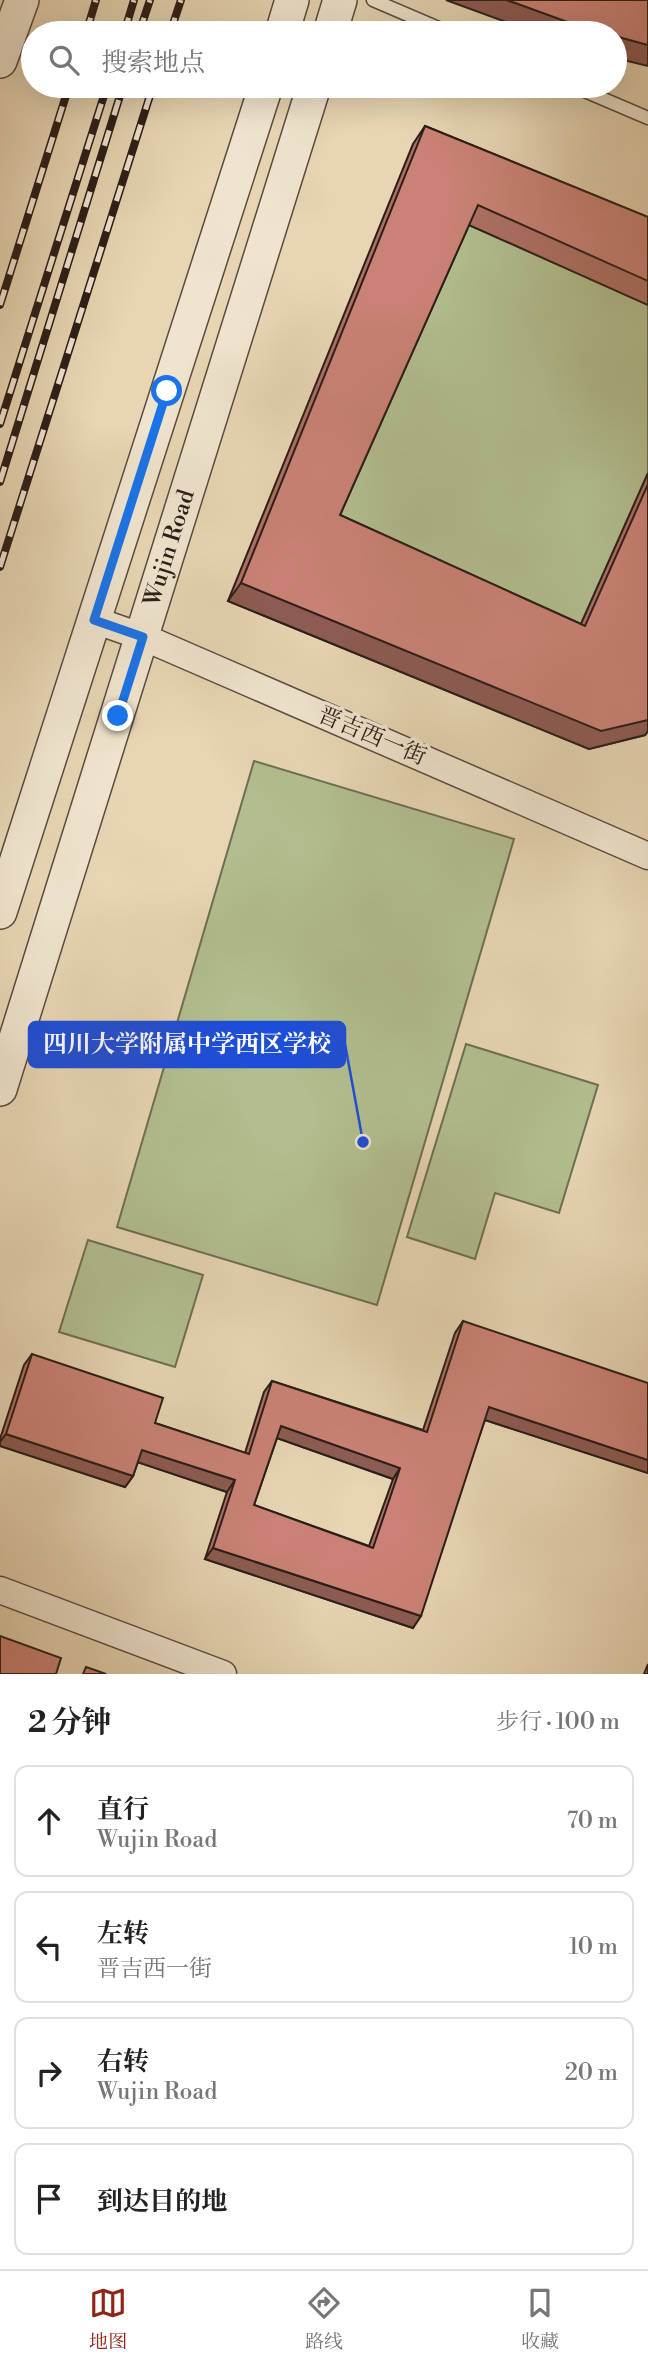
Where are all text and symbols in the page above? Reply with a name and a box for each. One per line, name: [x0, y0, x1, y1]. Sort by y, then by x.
search box: [21, 21, 627, 98]
icon: search: [45, 41, 83, 79]
text: 搜索地点: [101, 47, 205, 79]
route start: [151, 375, 182, 406]
street label: Wujin Road: [138, 486, 201, 610]
route end: [102, 700, 133, 731]
street label: 晋吉西一街: [314, 701, 430, 771]
callout: 四川大学附属中学西区学校: [29, 1022, 345, 1067]
text: 四川大学附属中学西区学校: [43, 1030, 331, 1060]
text: 2 分钟: [28, 1704, 112, 1742]
text: 步行 · 100 m: [496, 1708, 620, 1736]
text: 直行: [97, 1794, 149, 1826]
icon: ahead: [30, 1802, 68, 1840]
text: 70 m: [567, 1807, 618, 1835]
text: Wujin Road: [97, 1826, 217, 1854]
text: 左转: [97, 1918, 149, 1950]
icon: left: [30, 1928, 68, 1966]
text: 10 m: [569, 1933, 618, 1961]
text: 晋吉西一街: [97, 1955, 212, 1983]
text: 右转: [97, 2046, 149, 2078]
icon: right: [30, 2054, 68, 2092]
text: 20 m: [565, 2059, 618, 2087]
text: Wujin Road: [97, 2078, 217, 2106]
icon: arrive: [30, 2180, 68, 2218]
text: 到达目的地: [97, 2186, 227, 2218]
tab: 地图: [89, 2284, 127, 2354]
tab: 路线: [305, 2284, 343, 2354]
tab: 收藏: [521, 2284, 559, 2354]

